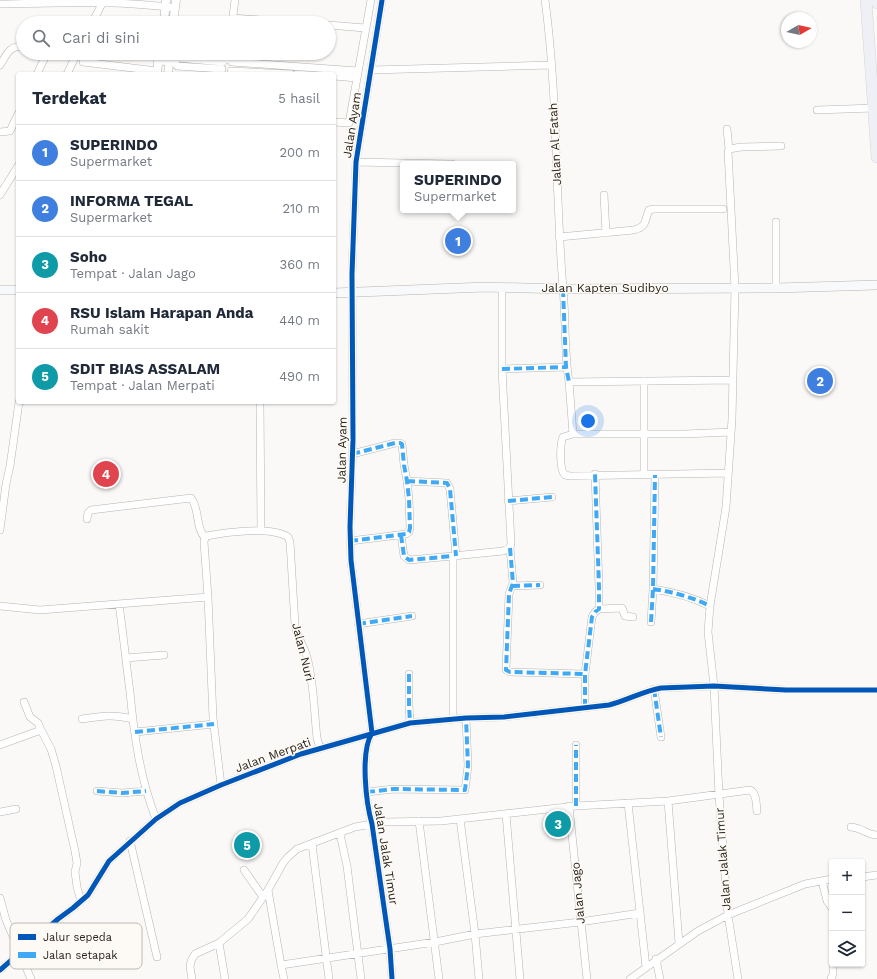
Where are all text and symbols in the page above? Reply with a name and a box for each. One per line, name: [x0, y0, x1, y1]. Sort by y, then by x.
north arrow: [781, 12, 817, 48]
search box: [16, 16, 336, 60]
icon: search: [30, 27, 52, 49]
text: Cari di sini: [62, 29, 140, 47]
text: Terdekat: [32, 88, 107, 108]
text: 5 hasil: [278, 91, 320, 106]
street label: Jalan Ayam: [340, 91, 364, 159]
street label: Jalan Al Fatah: [546, 102, 564, 186]
text: SUPERINDO: [70, 136, 158, 154]
text: 1: [42, 145, 48, 160]
text: 200 m: [279, 145, 320, 160]
text: Supermarket: [70, 154, 152, 169]
popup: [400, 161, 516, 213]
text: SUPERINDO: [414, 171, 502, 189]
text: Supermarket: [414, 189, 496, 204]
text: INFORMA TEGAL: [70, 192, 193, 210]
text: 2: [41, 201, 49, 216]
text: 210 m: [282, 201, 320, 216]
text: Supermarket: [70, 210, 152, 225]
pin: 1: [445, 226, 471, 256]
text: Soho: [70, 248, 107, 266]
text: 3: [41, 257, 49, 272]
text: 360 m: [280, 257, 320, 272]
text: Tempat · Jalan Jago: [70, 266, 196, 281]
street label: Jalan Kapten Sudibyo: [541, 281, 669, 295]
text: RSU Islam Harapan Anda: [70, 304, 253, 322]
text: 4: [41, 313, 49, 328]
text: 440 m: [279, 313, 320, 328]
text: Rumah sakit: [70, 322, 149, 337]
text: SDIT BIAS ASSALAM: [70, 360, 220, 378]
pin: 2: [807, 366, 833, 396]
text: 5: [41, 369, 49, 384]
text: 490 m: [279, 369, 320, 384]
text: Tempat · Jalan Merpati: [70, 378, 215, 393]
your location: [578, 411, 598, 431]
street label: Jalan Ayam: [334, 417, 350, 483]
pin: 4: [93, 459, 119, 489]
street label: Jalan Nuri: [289, 621, 317, 683]
street label: Jalan Merpati: [233, 735, 313, 775]
street label: Jalan Jalak Timur: [371, 802, 401, 906]
street label: Jalan Jalak Timur: [712, 807, 734, 911]
pin: 3: [545, 809, 571, 839]
pin: 5: [234, 830, 260, 860]
map controls: [829, 859, 865, 967]
button: +: [829, 859, 865, 895]
street label: Jalan Jago: [568, 861, 588, 925]
button: −: [829, 895, 865, 931]
legend: [10, 923, 142, 969]
text: Jalur sepeda: [43, 931, 112, 944]
button: layers: [829, 931, 865, 967]
text: Jalan setapak: [43, 949, 118, 962]

